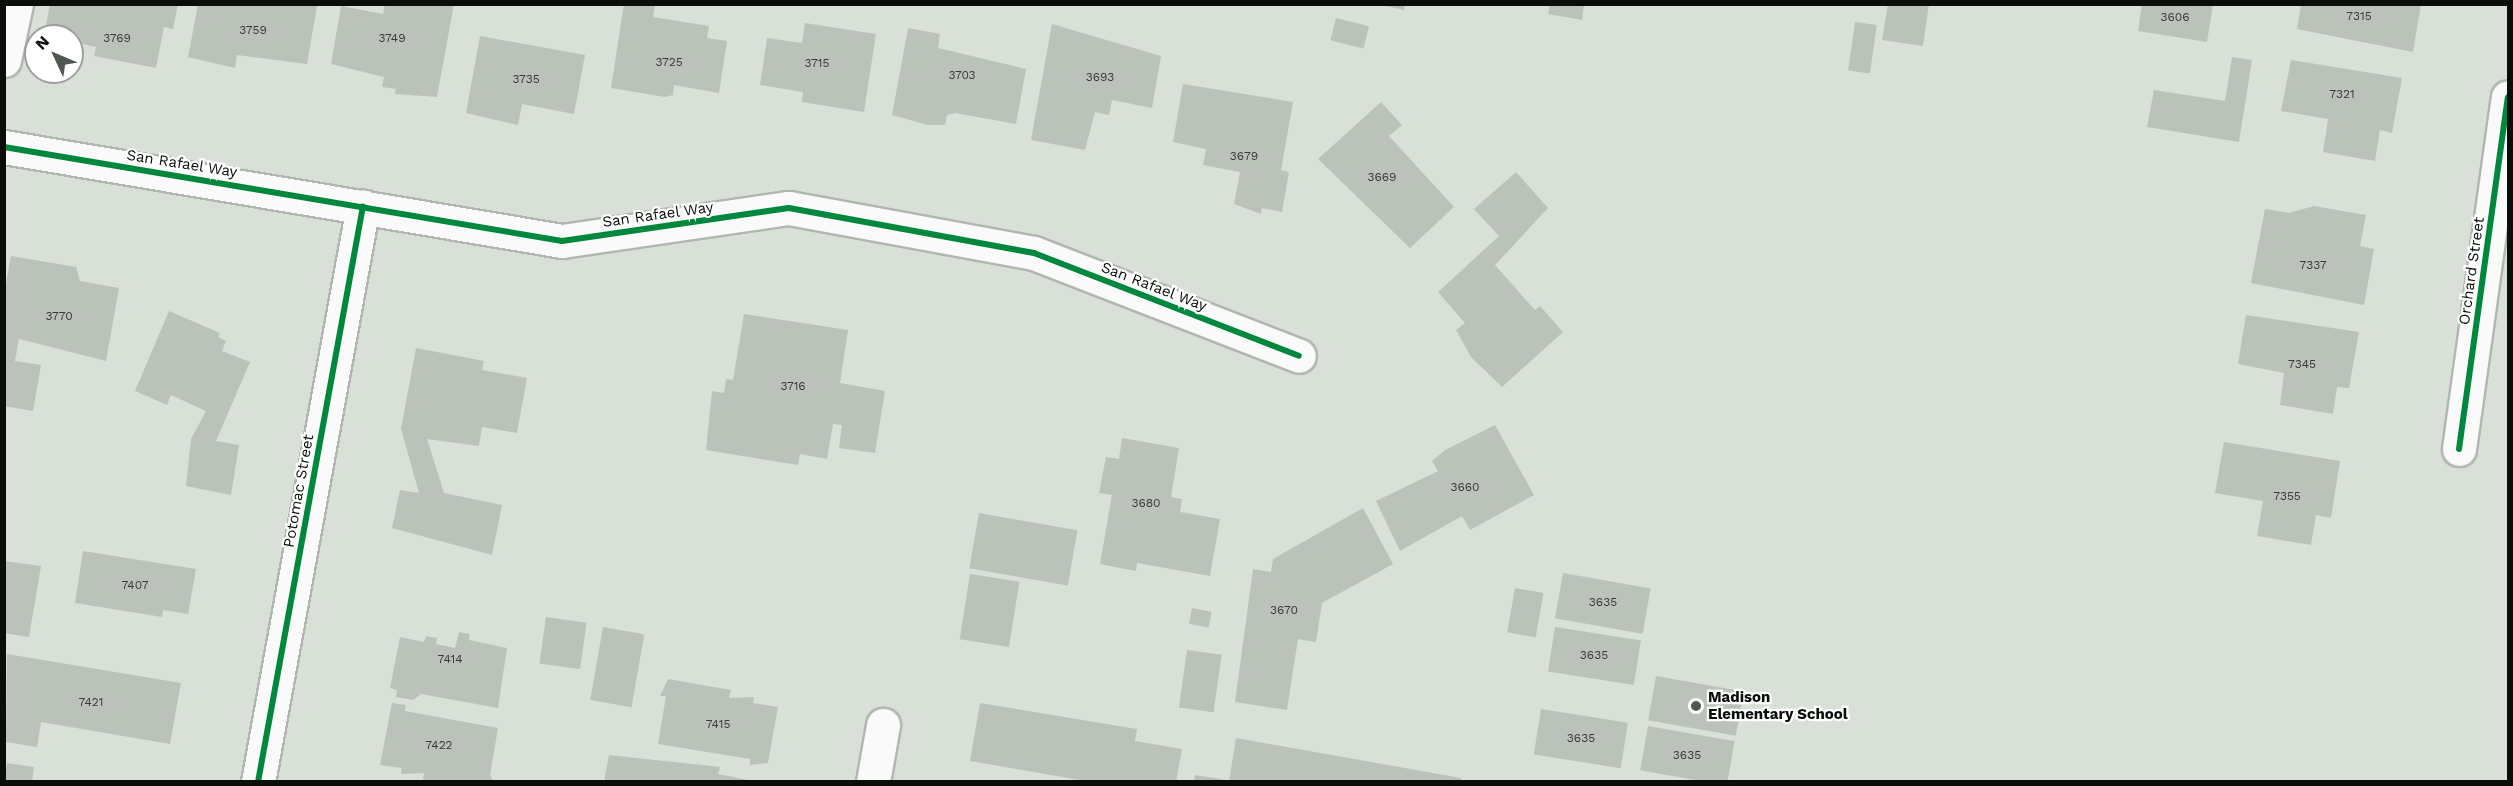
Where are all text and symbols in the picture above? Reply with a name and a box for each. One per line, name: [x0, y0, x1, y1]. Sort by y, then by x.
house number: 7315: [2346, 10, 2372, 24]
house number: 3606: [2160, 11, 2190, 25]
north arrow: [24, 24, 84, 84]
house number: 3759: [239, 24, 267, 38]
text: N: [31, 32, 53, 53]
house number: 3769: [103, 32, 131, 46]
house number: 3749: [378, 32, 406, 46]
house number: 3725: [655, 56, 683, 70]
house number: 3715: [805, 57, 829, 71]
house number: 3703: [948, 69, 976, 83]
house number: 3693: [1086, 71, 1114, 85]
house number: 3735: [512, 73, 540, 87]
house number: 7321: [2329, 88, 2355, 102]
street label: San Rafael Way: [125, 146, 239, 182]
house number: 3679: [1230, 150, 1258, 164]
house number: 3669: [1368, 171, 1396, 185]
street label: San Rafael Way: [601, 198, 715, 232]
street label: Orchard Street: [2456, 216, 2488, 326]
street label: San Rafael Way: [1098, 258, 1210, 316]
house number: 7337: [2300, 259, 2326, 273]
house number: 3770: [45, 310, 73, 324]
house number: 7345: [2288, 358, 2316, 372]
house number: 3716: [780, 380, 806, 394]
street label: Potomac Street: [280, 433, 318, 549]
house number: 3660: [1450, 481, 1480, 495]
house number: 7355: [2273, 490, 2301, 504]
house number: 3680: [1131, 497, 1161, 511]
house number: 7407: [121, 579, 149, 593]
house number: 3635: [1589, 596, 1617, 610]
house number: 3670: [1270, 604, 1298, 618]
house number: 3635: [1580, 649, 1608, 663]
house number: 7414: [437, 653, 463, 667]
place label: Madison Elementary School: [1708, 688, 1848, 723]
house number: 7421: [79, 696, 103, 710]
marker: Madison Elementary School: [1689, 699, 1703, 713]
house number: 7415: [706, 718, 730, 732]
house number: 3635: [1567, 732, 1595, 746]
house number: 7422: [425, 739, 453, 753]
house number: 3635: [1673, 749, 1701, 763]

